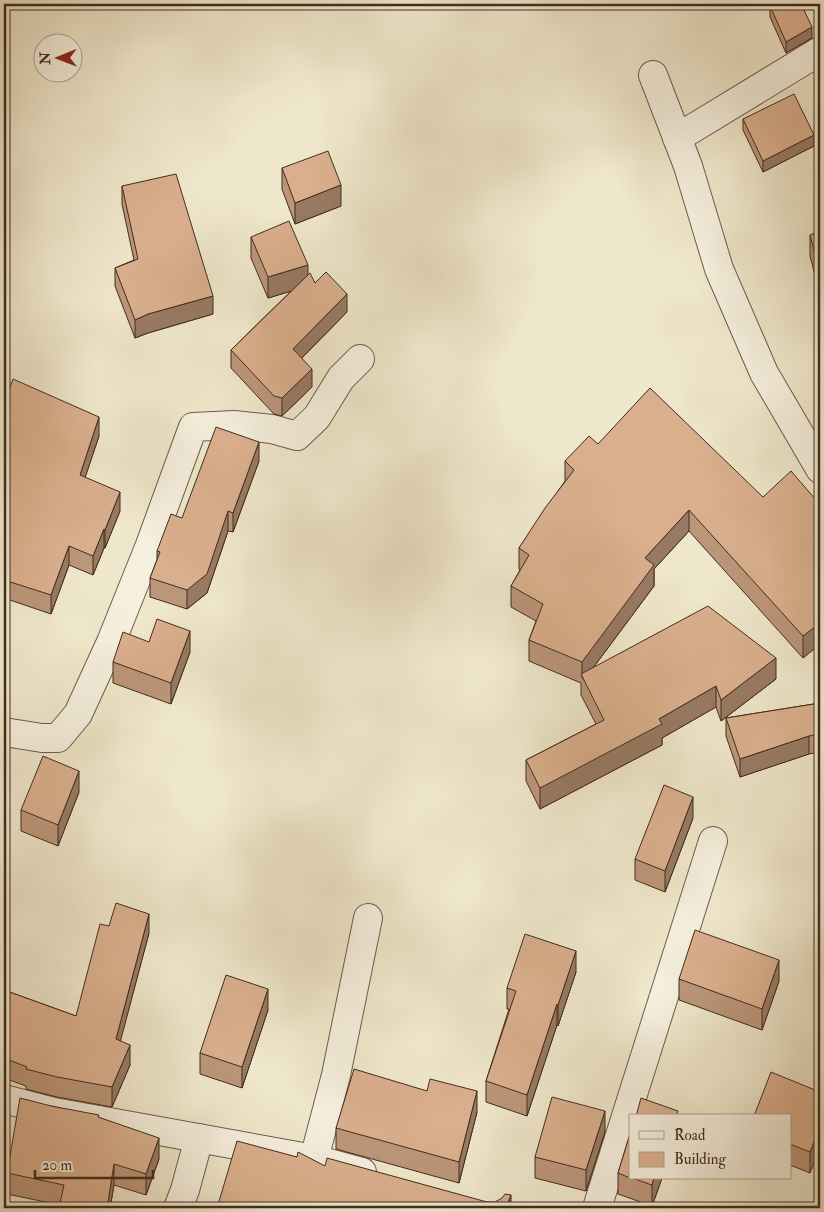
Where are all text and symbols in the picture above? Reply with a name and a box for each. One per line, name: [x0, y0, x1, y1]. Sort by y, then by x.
north arrow: [32, 32, 82, 82]
text: N: [37, 51, 54, 66]
legend: [629, 1114, 792, 1180]
text: Road: [674, 1126, 706, 1145]
scale bar: [35, 1147, 152, 1179]
text: Building: [674, 1150, 726, 1169]
text: 20 m: [42, 1156, 72, 1175]

